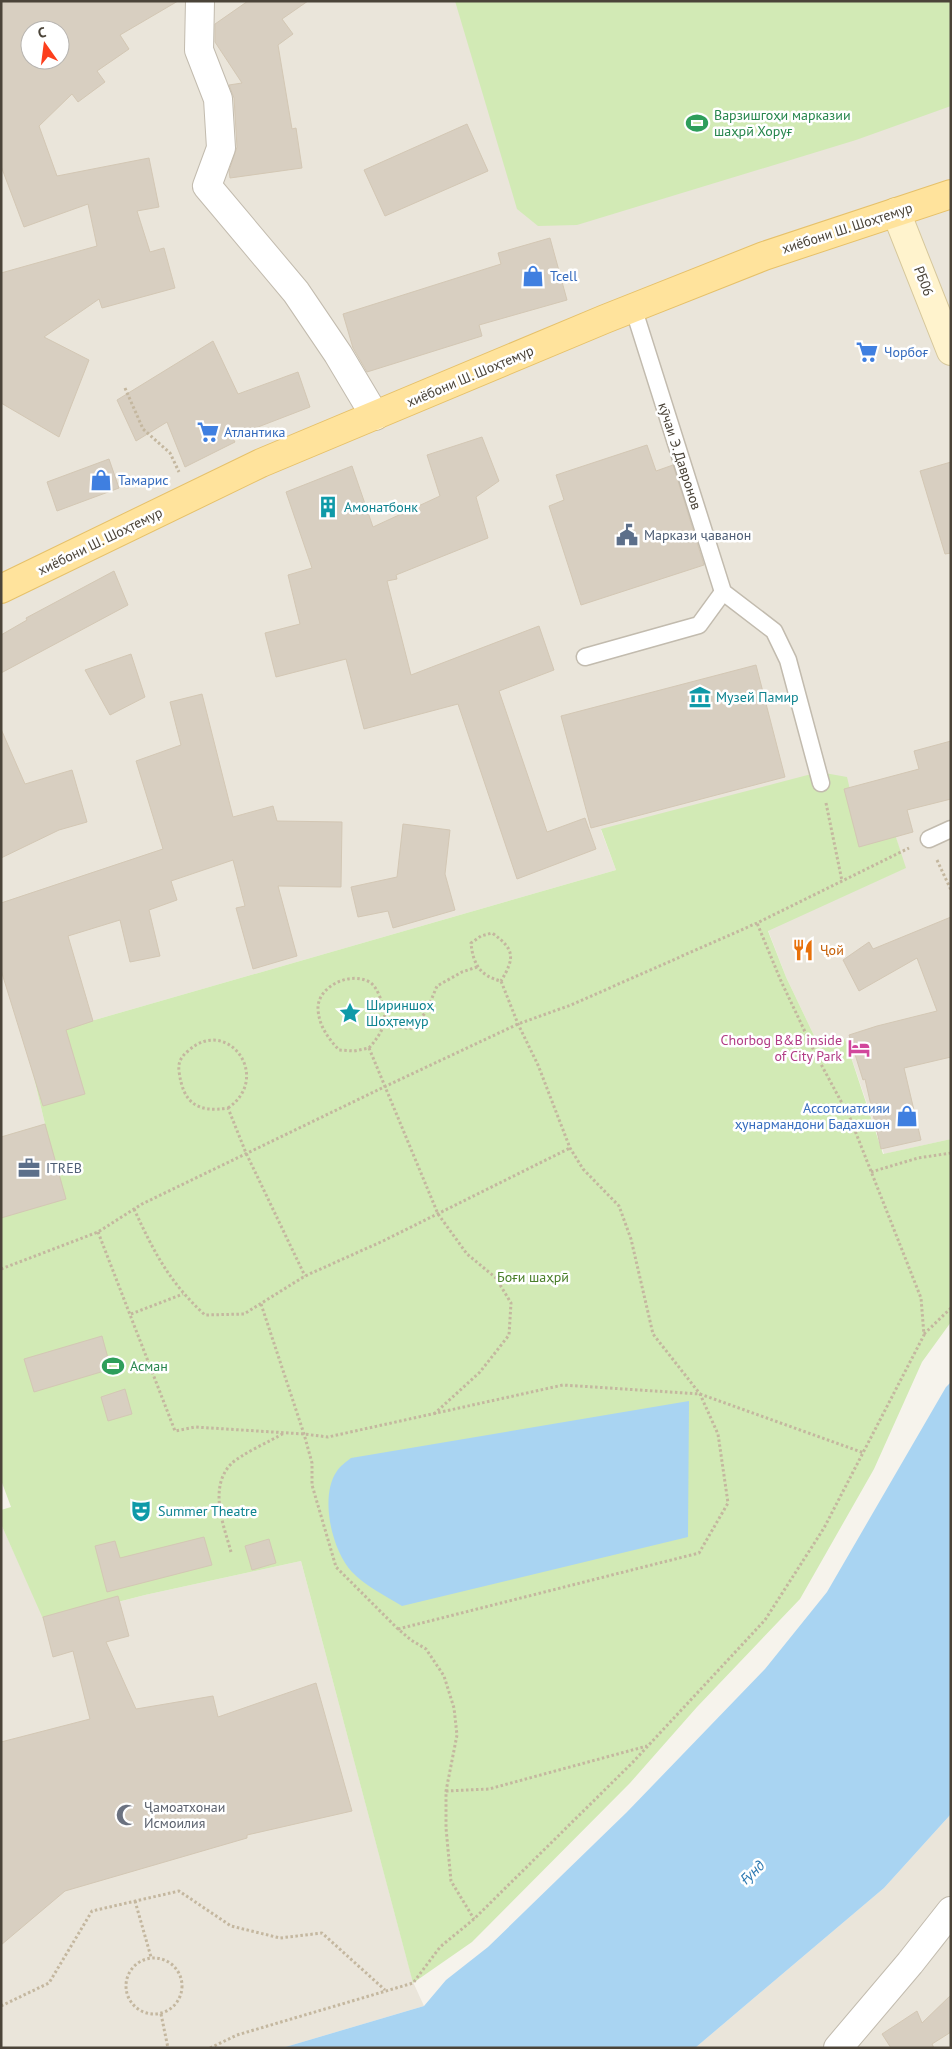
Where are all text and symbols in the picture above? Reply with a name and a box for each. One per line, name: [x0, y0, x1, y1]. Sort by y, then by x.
north arrow: [20, 20, 70, 70]
text: С: [36, 23, 48, 42]
place label: Варзишгоҳи марказии шаҳрӣ Хоруғ: [714, 106, 851, 140]
sports icon: Варзишгоҳи марказии шаҳрӣ Хоруғ: [684, 110, 710, 136]
street label: хиёбони Ш. Шоҳтемур: [779, 198, 915, 258]
shop icon: Tcell: [520, 263, 546, 289]
street label: РБ06: [910, 263, 938, 299]
place label: Tcell: [550, 267, 577, 285]
supermarket icon: Чорбоғ: [854, 339, 880, 365]
street label: хиёбони Ш. Шоҳтемур: [404, 341, 536, 411]
place label: Чорбоғ: [884, 343, 929, 361]
street label: кӯчаи Э. Давронов: [654, 400, 706, 512]
supermarket icon: Атлантика: [195, 419, 221, 445]
place label: Атлантика: [224, 423, 286, 441]
shop icon: Тамарис: [88, 467, 114, 493]
place label: Тамарис: [118, 471, 169, 489]
building icon: Амонатбонк: [315, 494, 341, 520]
place label: Амонатбонк: [344, 498, 418, 516]
street label: хиёбони Ш. Шоҳтемур: [35, 503, 165, 579]
public building icon: Маркази ҷаванон: [614, 522, 640, 548]
place label: Маркази ҷаванон: [644, 526, 751, 544]
museum icon: Музей Памир: [687, 684, 713, 710]
place label: Музей Памир: [716, 688, 799, 706]
restaurant icon: Ҷой: [790, 937, 816, 963]
place label: Ҷой: [820, 941, 844, 959]
place label: Шириншоҳ Шоҳтемур: [366, 996, 434, 1030]
place icon: Шириншоҳ Шоҳтемур: [337, 1000, 363, 1026]
place label: Chorbog B&B inside of City Park: [721, 1031, 842, 1065]
hotel icon: Chorbog B&B inside of City Park: [846, 1035, 872, 1061]
place label: Ассотсиатсияи ҳунармандони Бадахшон: [735, 1099, 890, 1133]
shop icon: Ассотсиатсияи ҳунармандони Бадахшон: [894, 1103, 920, 1129]
office icon: ITREB: [16, 1155, 42, 1181]
place label: ITREB: [46, 1159, 82, 1177]
park label: Боғи шаҳрӣ: [497, 1268, 569, 1286]
sports icon: Асман: [100, 1353, 126, 1379]
place label: Асман: [130, 1357, 168, 1375]
theatre icon: Summer Theatre: [128, 1498, 154, 1524]
place label: Summer Theatre: [158, 1502, 257, 1520]
place label: Ҷамоатхонаи Исмоилия: [144, 1798, 225, 1832]
mosque icon: Ҷамоатхонаи Исмоилия: [114, 1802, 140, 1828]
water label: Ғунд: [736, 1855, 769, 1888]

